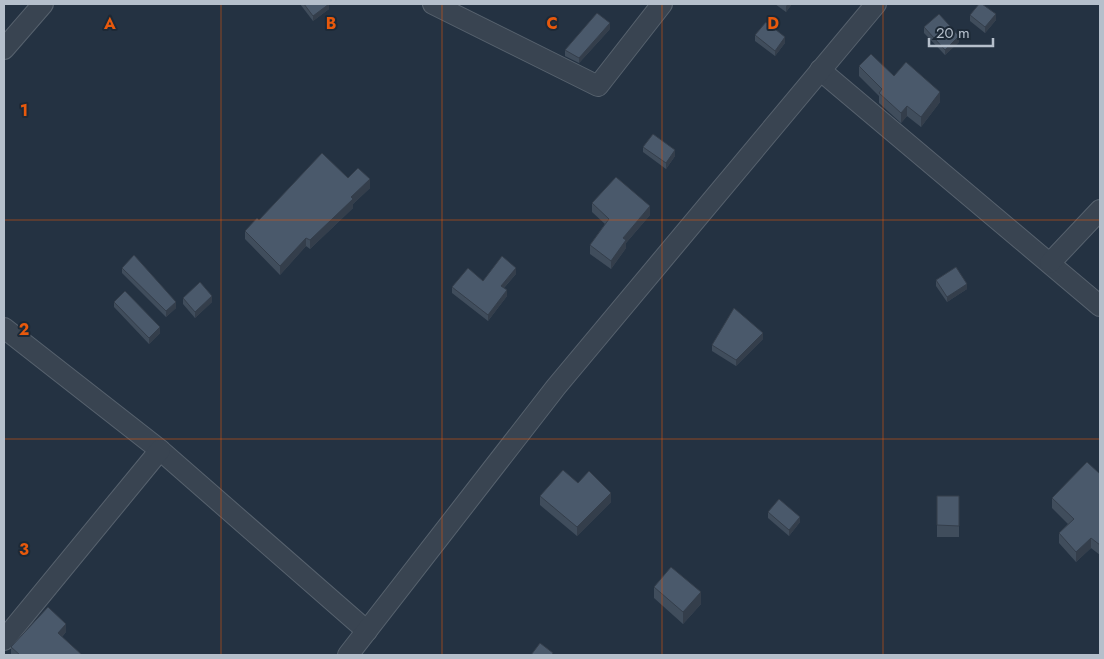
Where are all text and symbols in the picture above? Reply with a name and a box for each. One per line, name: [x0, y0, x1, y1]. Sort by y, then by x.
text: A: [103, 12, 116, 35]
text: B: [326, 12, 336, 35]
text: C: [546, 12, 558, 35]
text: D: [767, 12, 779, 35]
scale bar: [929, 15, 993, 47]
text: 20 m: [936, 22, 970, 44]
text: 1: [20, 99, 28, 122]
text: 2: [19, 318, 29, 341]
text: 3: [19, 538, 29, 561]

